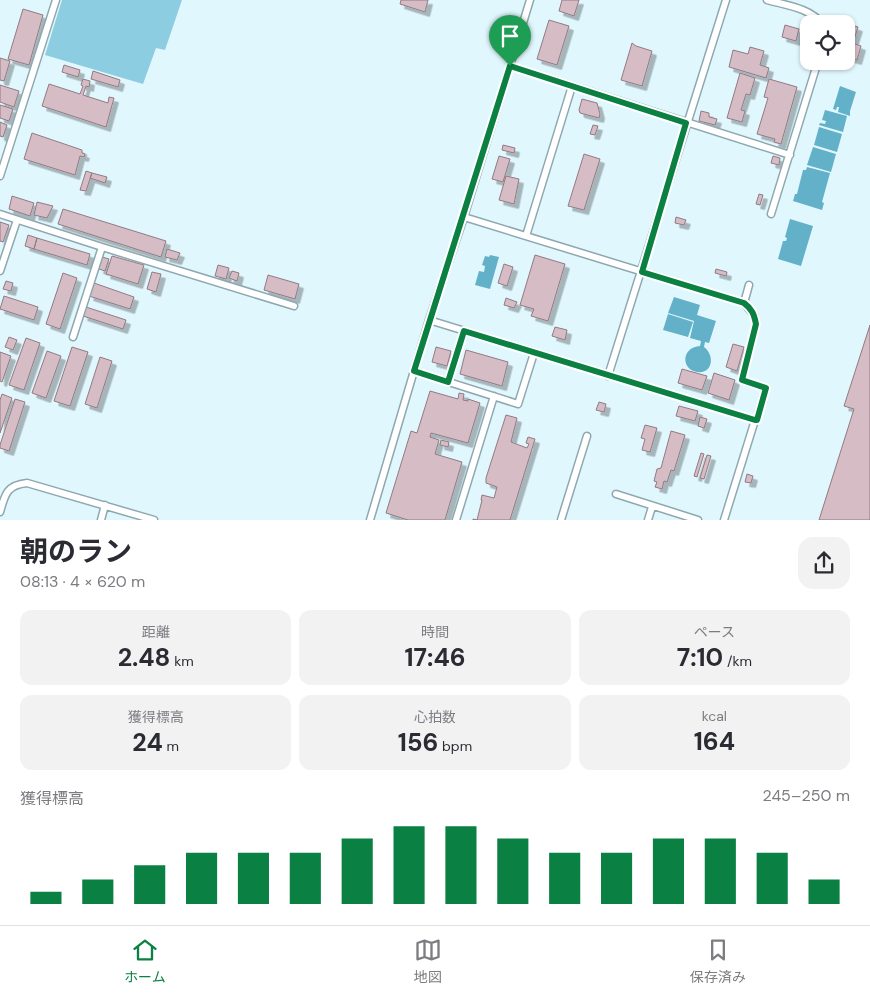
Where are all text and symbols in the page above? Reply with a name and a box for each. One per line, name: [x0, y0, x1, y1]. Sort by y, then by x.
pin: [489, 15, 531, 66]
map controls: [800, 15, 855, 70]
button: locate: [800, 15, 855, 70]
icon: arrive: [496, 22, 524, 50]
text: 朝のラン: [20, 533, 132, 570]
button: share: [798, 537, 850, 589]
text: 08:13 · 4 × 620 m: [20, 571, 145, 592]
text: 距離: [142, 623, 170, 641]
text: 時間: [421, 623, 449, 641]
text: ペース: [694, 623, 735, 641]
text: 2.48: [118, 641, 170, 674]
text: 17:46: [405, 641, 465, 674]
text: 7:10: [677, 641, 723, 674]
text: km: [170, 652, 194, 670]
text: /km: [723, 652, 752, 670]
text: kcal: [702, 707, 727, 725]
text: 獲得標高: [128, 708, 184, 726]
text: 心拍数: [414, 708, 456, 726]
text: 164: [694, 725, 735, 758]
text: 24: [132, 726, 163, 759]
text: 156: [398, 726, 438, 759]
text: m: [163, 737, 179, 755]
text: bpm: [438, 737, 472, 755]
text: 245–250 m: [762, 785, 850, 806]
text: 獲得標高: [20, 788, 84, 809]
tab: ホーム: [124, 936, 166, 986]
tab: 地図: [414, 936, 442, 986]
tab: 保存済み: [690, 936, 746, 986]

